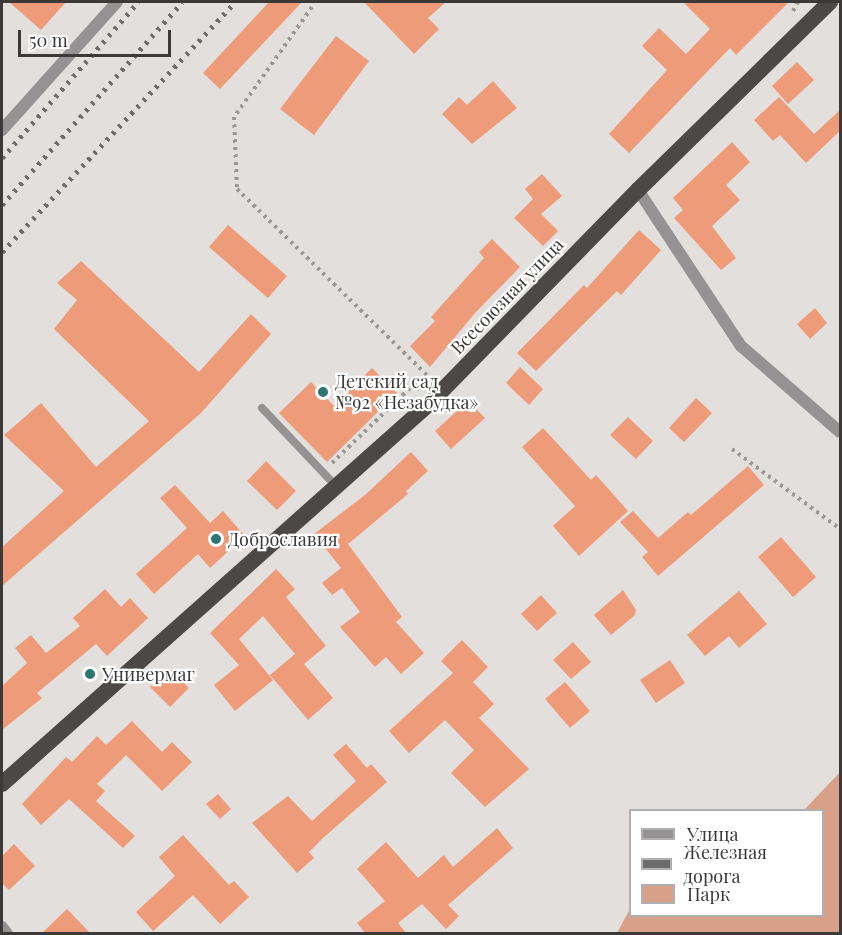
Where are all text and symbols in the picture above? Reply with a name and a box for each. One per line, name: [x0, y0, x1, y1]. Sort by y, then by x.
scale bar: [21, 18, 174, 56]
text: 50 m: [29, 28, 68, 52]
street label: Всесоюзная улица: [446, 234, 568, 358]
place label: Детский сад №92 «Незабудка»: [335, 371, 479, 413]
marker: Детский сад №92 «Незабудка»: [316, 385, 330, 399]
place label: Доброславия: [228, 528, 338, 550]
marker: Доброславия: [209, 532, 223, 546]
place label: Универмаг: [102, 663, 195, 685]
marker: Универмаг: [83, 667, 97, 681]
legend: [629, 809, 824, 917]
text: Улица: [687, 822, 738, 846]
text: Железная дорога: [684, 840, 767, 888]
text: Парк: [687, 882, 730, 906]

